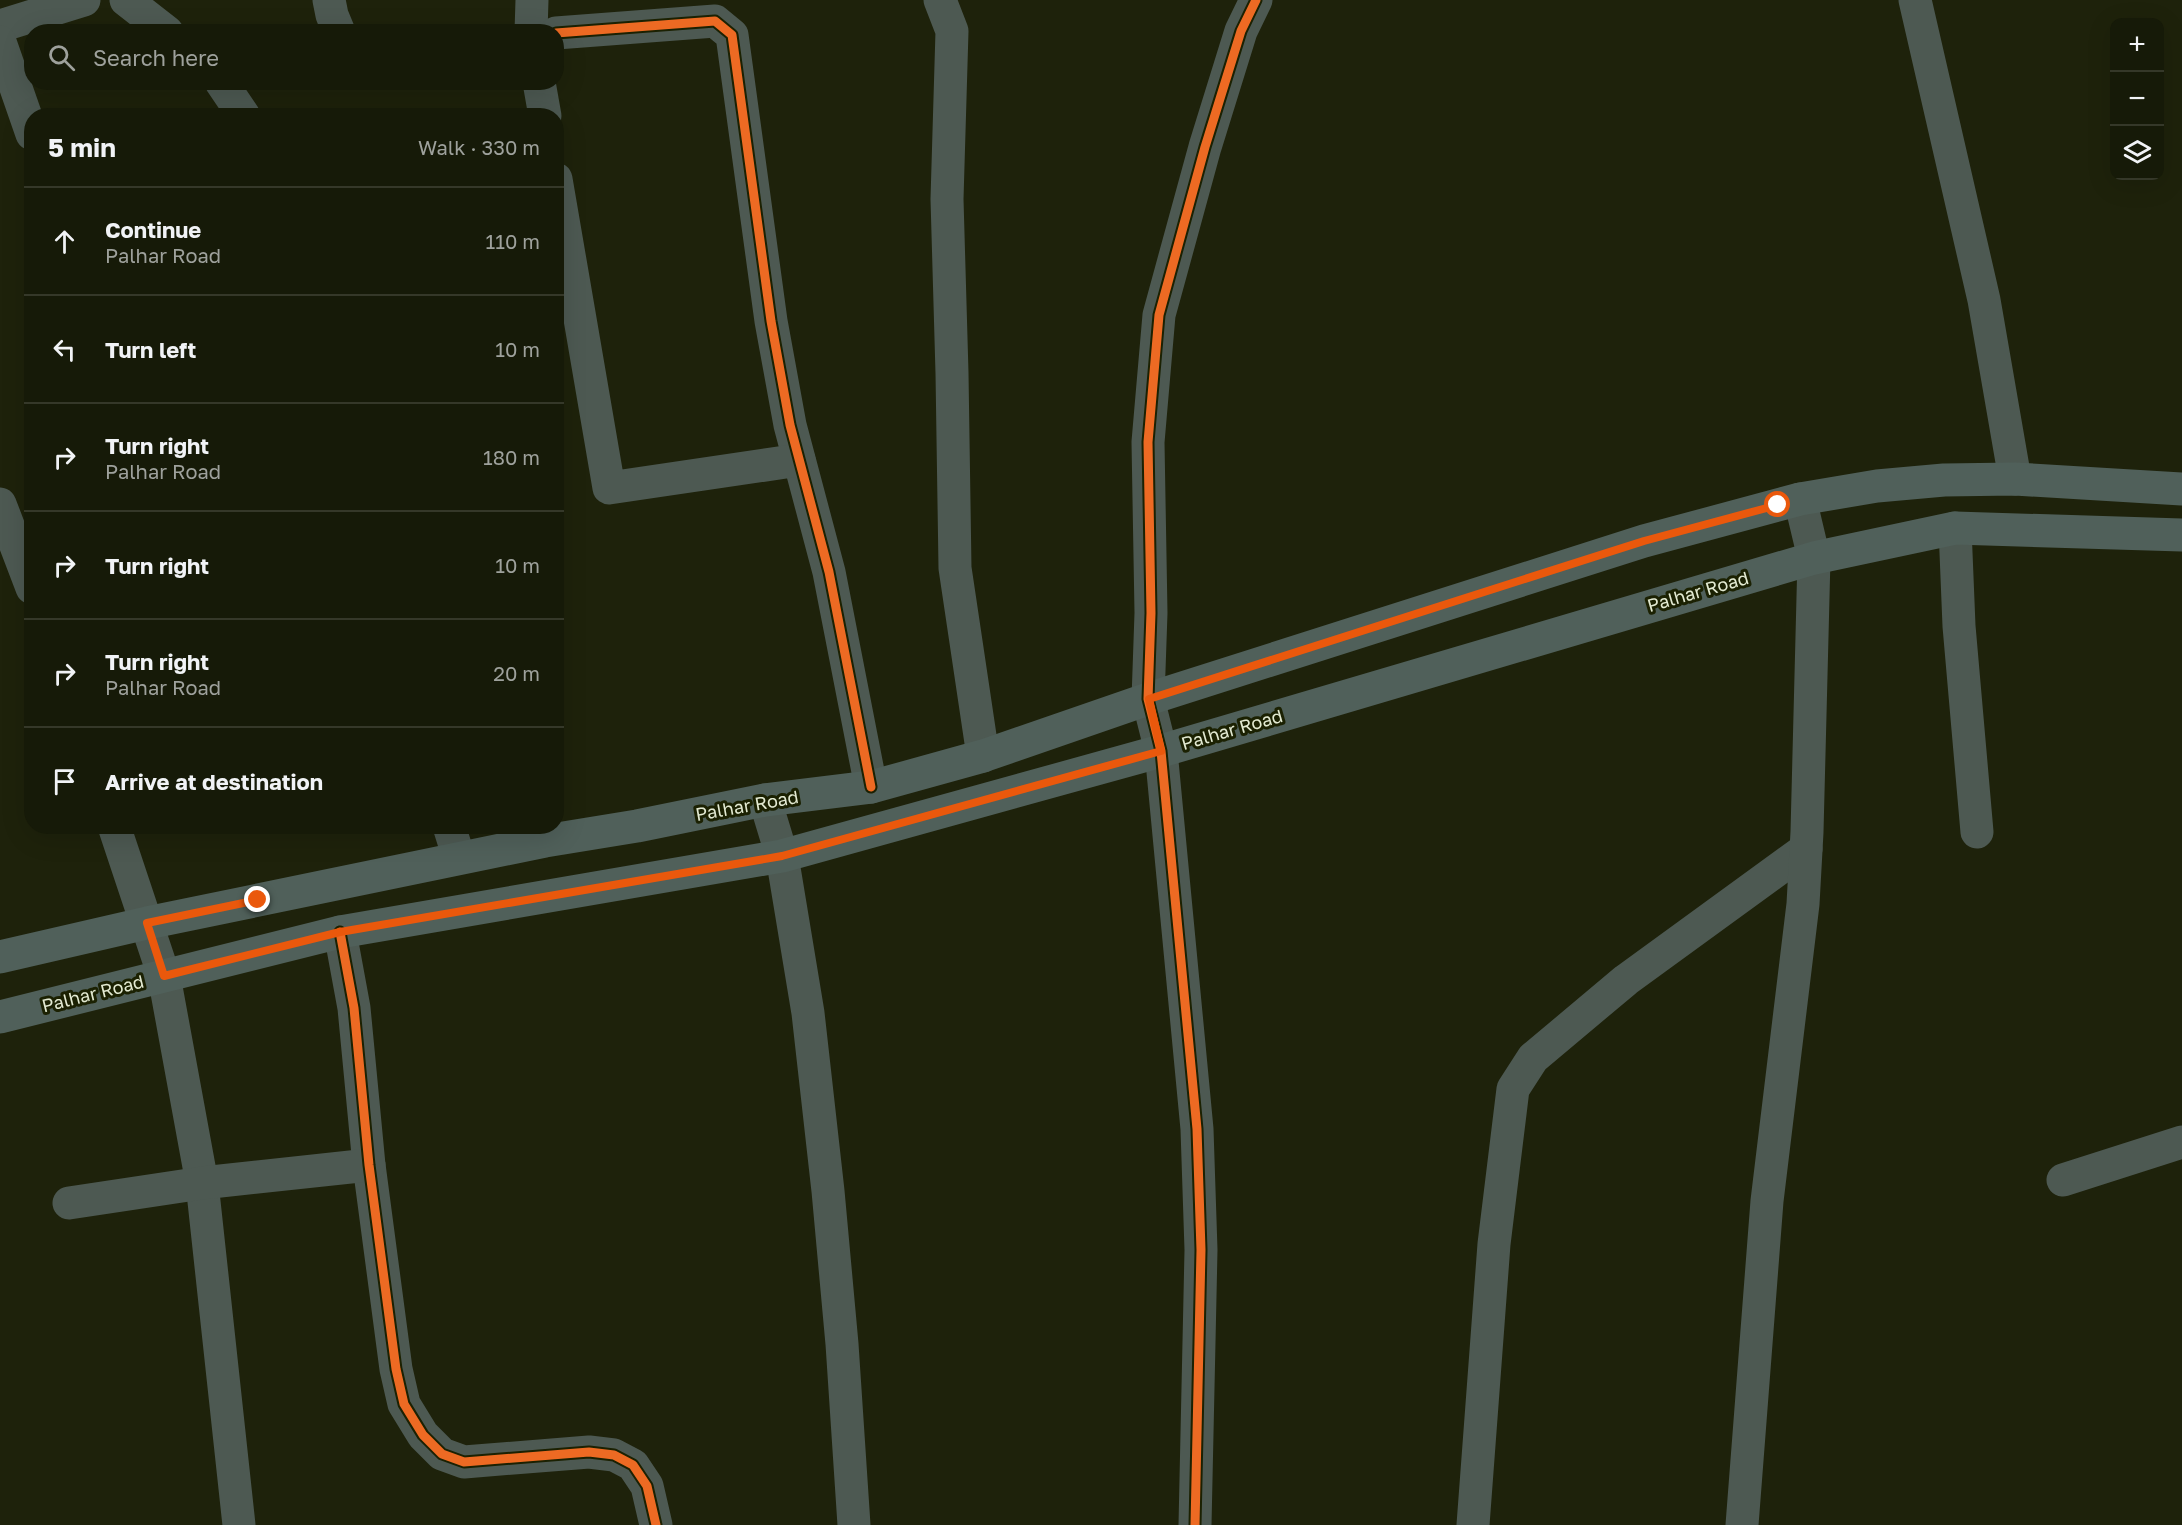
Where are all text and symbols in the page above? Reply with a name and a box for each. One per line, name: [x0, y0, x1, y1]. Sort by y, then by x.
map controls: [2110, 18, 2164, 180]
button: +: [2110, 18, 2164, 72]
search box: [24, 24, 564, 90]
icon: search: [45, 41, 78, 74]
text: Search here: [93, 44, 219, 71]
button: −: [2110, 72, 2164, 126]
button: layers: [2110, 126, 2164, 180]
text: 5 min: [48, 132, 116, 163]
text: Walk · 330 m: [418, 135, 540, 159]
text: Continue: [105, 216, 201, 243]
icon: ahead: [48, 225, 81, 258]
text: 110 m: [486, 229, 540, 253]
text: Palhar Road: [105, 243, 221, 267]
icon: left: [48, 333, 81, 366]
text: Turn left: [105, 336, 196, 363]
text: 10 m: [495, 337, 540, 361]
text: Turn right: [105, 432, 209, 459]
icon: right: [48, 441, 81, 474]
text: 180 m: [483, 445, 540, 469]
text: Palhar Road: [105, 459, 221, 483]
route start: [1764, 491, 1790, 517]
icon: right: [48, 549, 81, 582]
text: Turn right: [105, 552, 209, 579]
text: 10 m: [495, 553, 540, 577]
street label: Palhar Road: [1645, 566, 1751, 616]
text: Turn right: [105, 648, 209, 675]
icon: right: [48, 657, 81, 690]
text: 20 m: [493, 661, 540, 685]
text: Palhar Road: [105, 675, 221, 699]
street label: Palhar Road: [1179, 704, 1285, 754]
icon: arrive: [48, 765, 81, 798]
text: Arrive at destination: [105, 768, 323, 795]
street label: Palhar Road: [694, 785, 800, 825]
route end: [244, 886, 270, 912]
street label: Palhar Road: [39, 970, 146, 1016]

